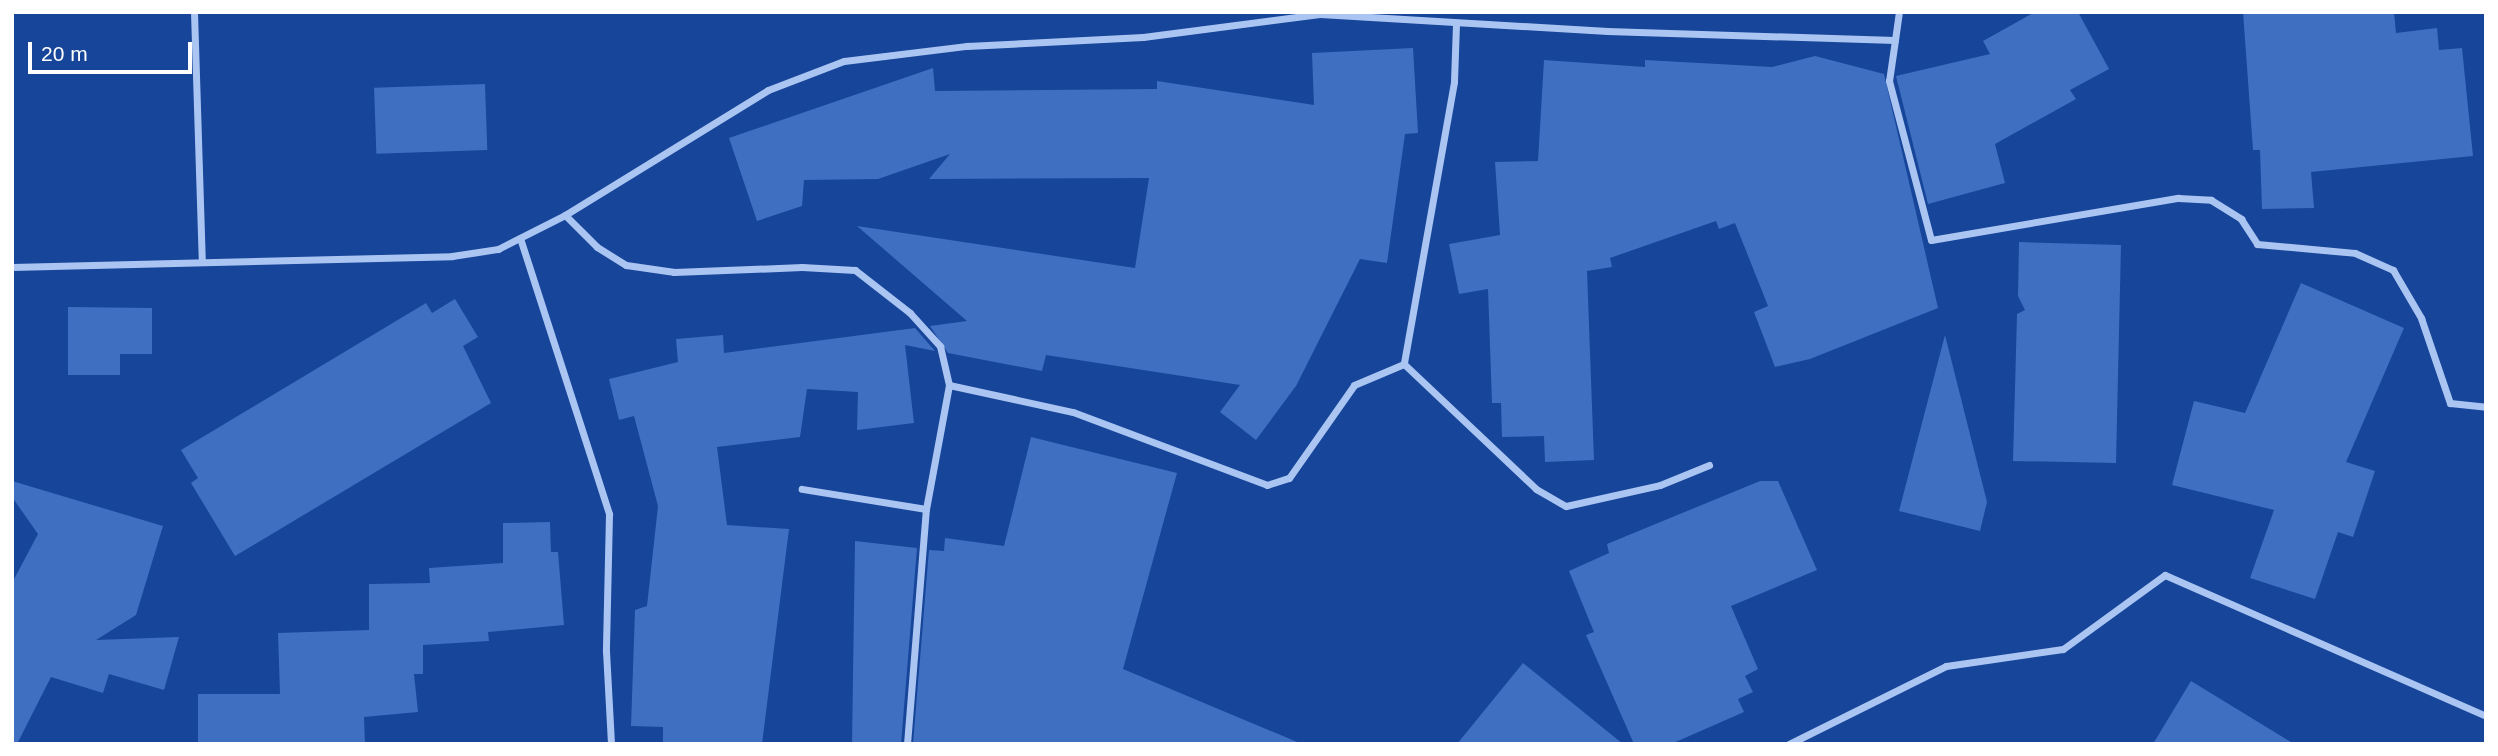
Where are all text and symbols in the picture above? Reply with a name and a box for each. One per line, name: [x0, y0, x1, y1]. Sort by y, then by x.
scale bar: [32, 28, 196, 72]
text: 20 m: [41, 42, 88, 65]

